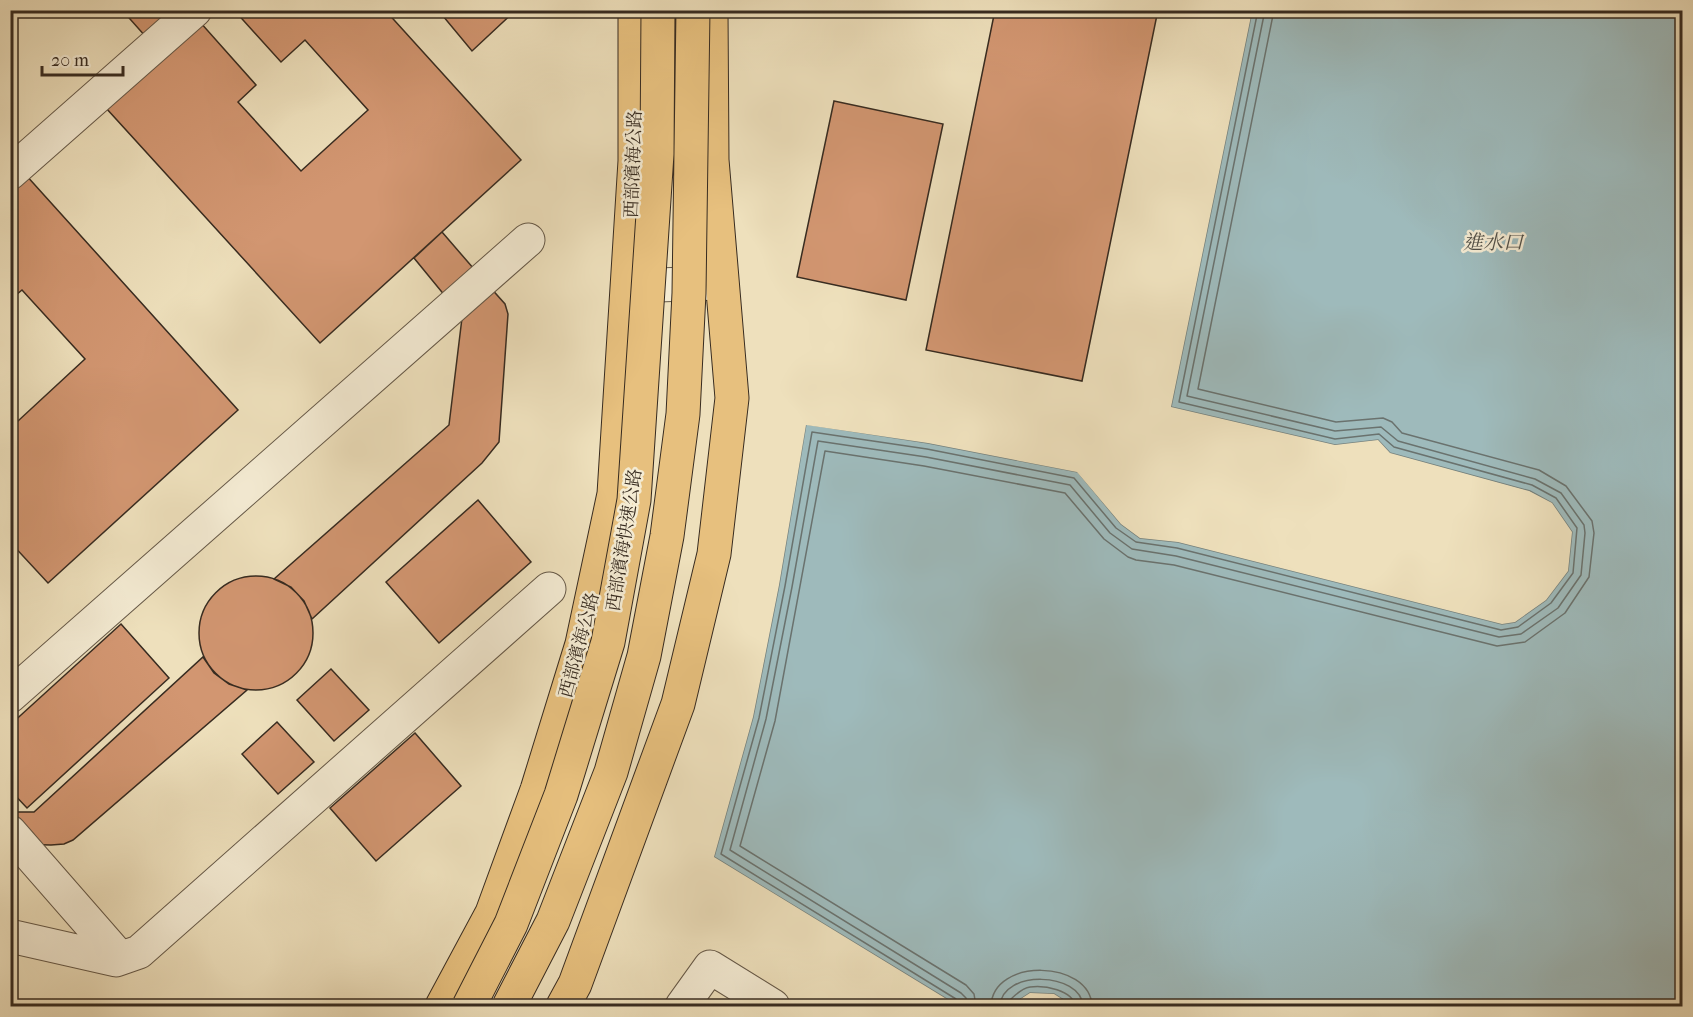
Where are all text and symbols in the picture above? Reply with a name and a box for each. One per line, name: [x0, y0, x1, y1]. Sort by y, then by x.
scale bar: [42, 39, 123, 77]
text: 20 m: [51, 50, 89, 71]
street label: 西部濱海公路: [621, 110, 646, 218]
water label: 進水口: [1463, 231, 1525, 254]
street label: 西部濱海快速公路: [603, 467, 646, 613]
street label: 西部濱海公路: [555, 590, 604, 700]

